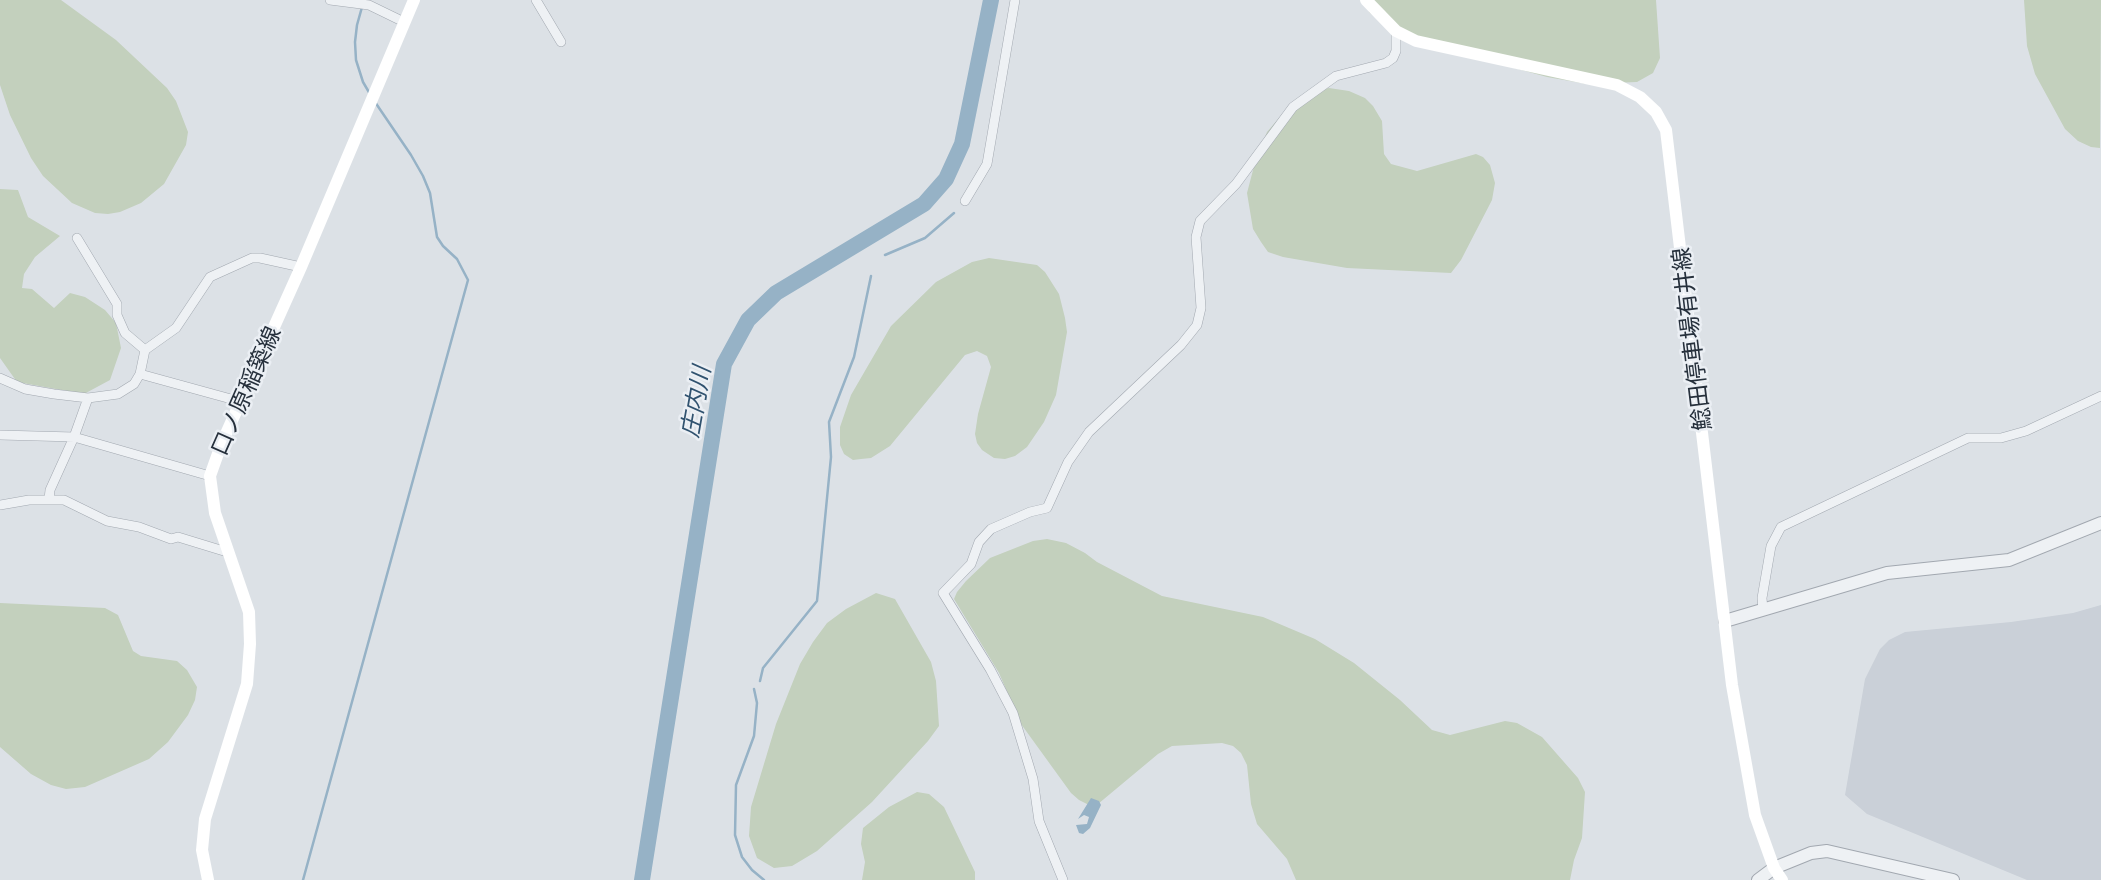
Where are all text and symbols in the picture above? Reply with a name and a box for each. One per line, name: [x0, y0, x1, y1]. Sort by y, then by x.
street label: 鯰田停車場有井線: [1667, 246, 1717, 432]
street label: 口ノ原稲築線: [205, 322, 287, 460]
water label: 庄内川: [676, 364, 716, 440]

